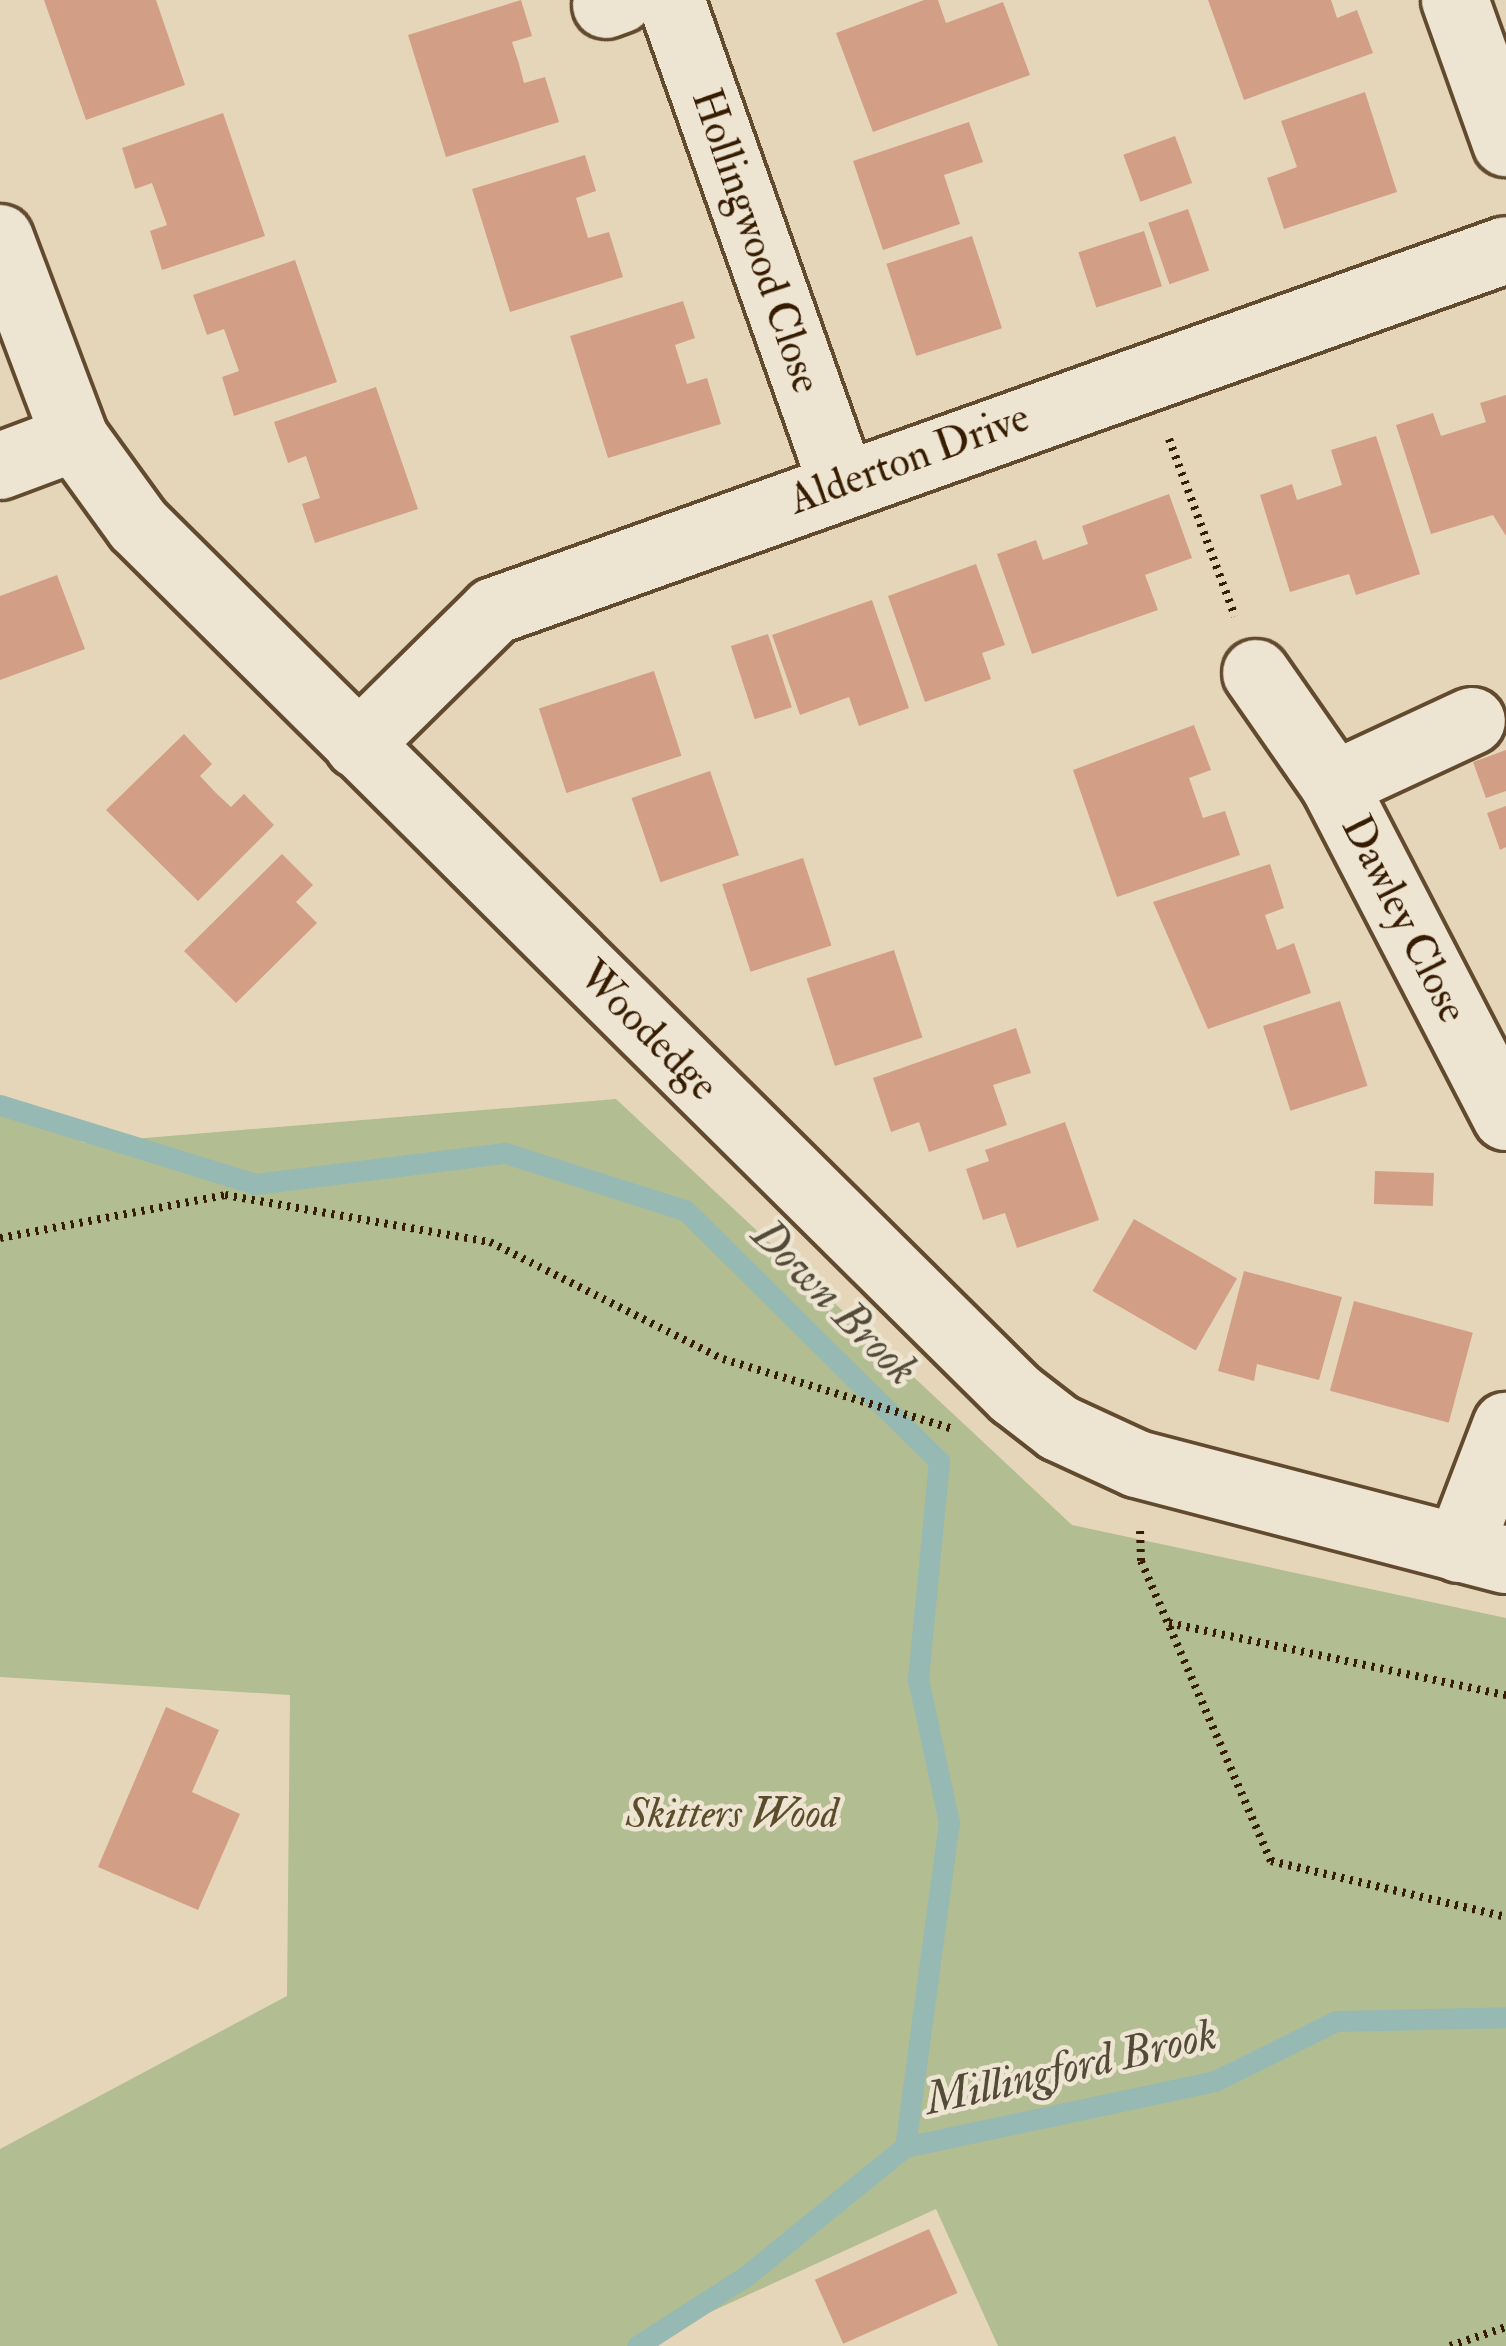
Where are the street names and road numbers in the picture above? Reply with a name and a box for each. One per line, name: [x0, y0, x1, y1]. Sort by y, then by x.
street label: Hollingwood Close: [680, 82, 832, 400]
street label: Alderton Drive: [782, 392, 1036, 526]
street label: Dawley Close: [1330, 807, 1478, 1031]
street label: Woodedge: [568, 951, 728, 1111]

